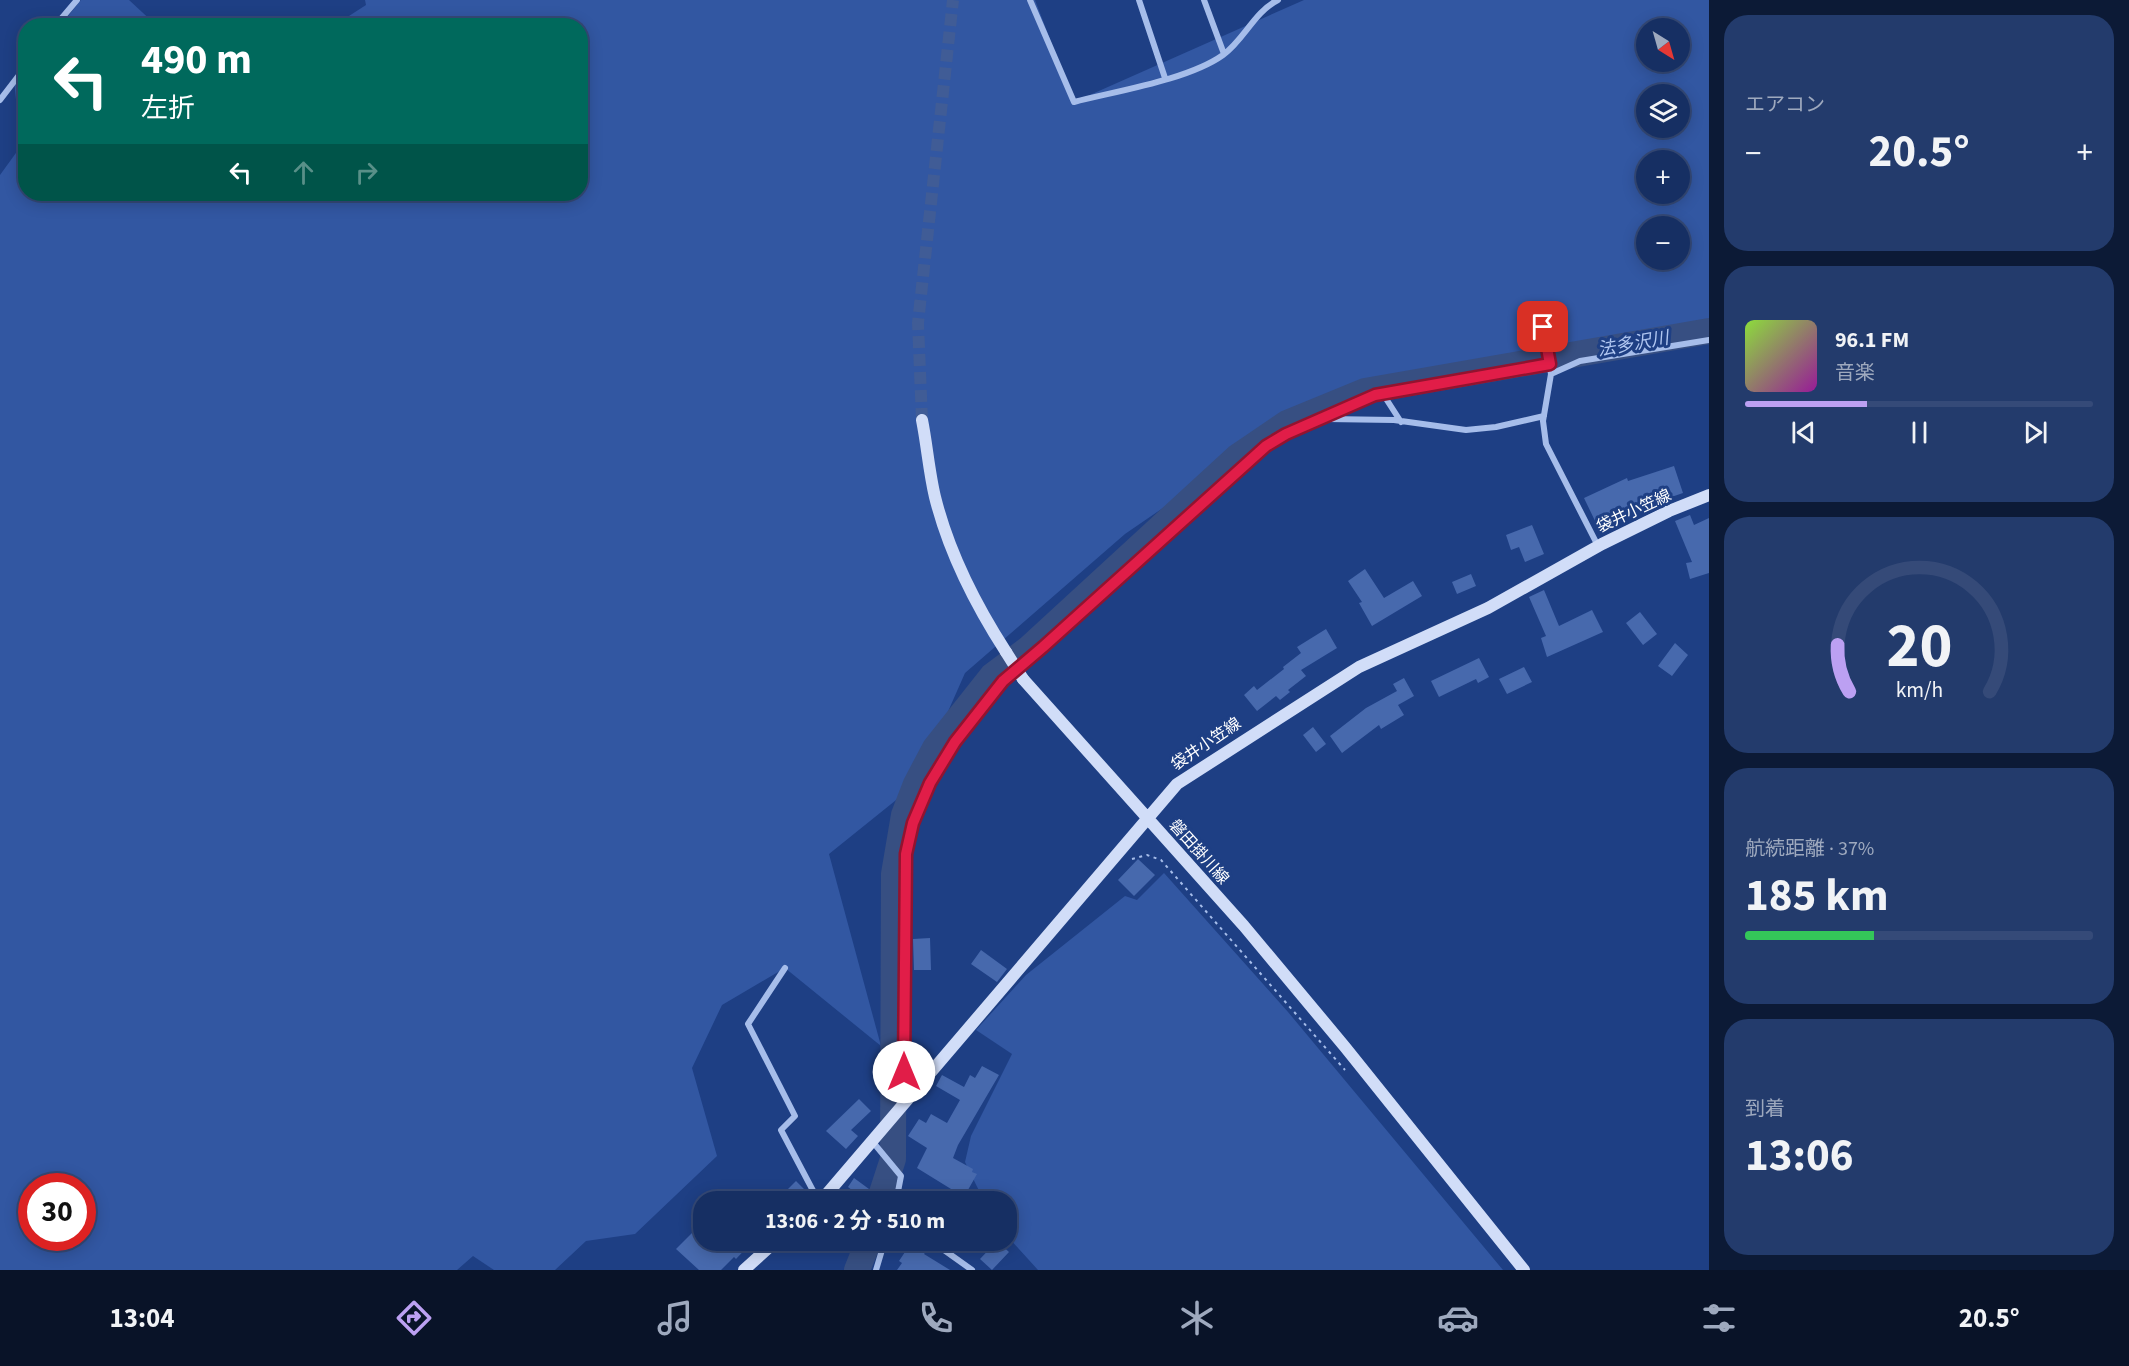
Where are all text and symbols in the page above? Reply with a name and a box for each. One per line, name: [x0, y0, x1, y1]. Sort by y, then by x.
north arrow: [1636, 18, 1690, 72]
map controls: [1636, 18, 1690, 270]
text: 490 m: [141, 30, 252, 90]
icon: left: [42, 42, 120, 120]
button: layers: [1636, 84, 1690, 138]
text: 左折: [141, 89, 195, 128]
text: エアコン: [1745, 91, 1825, 119]
text: 20.5°: [1868, 120, 1970, 184]
text: −: [1745, 130, 1761, 177]
text: +: [2077, 130, 2093, 177]
button: +: [1636, 150, 1690, 204]
icon: left: [224, 156, 257, 189]
icon: ahead: [287, 156, 320, 189]
icon: right: [350, 156, 383, 189]
button: −: [1636, 216, 1690, 270]
pin: [1517, 301, 1568, 352]
icon: arrive: [1526, 310, 1559, 343]
text: 96.1 FM: [1835, 324, 1909, 356]
water label: 法多沢川: [1595, 325, 1673, 363]
text: 音楽: [1835, 359, 1875, 387]
icon: previous: [1787, 416, 1820, 449]
icon: pause: [1903, 416, 1936, 449]
icon: next: [2019, 416, 2052, 449]
street label: 袋井小笠線: [1593, 484, 1675, 538]
text: 20: [1886, 602, 1952, 691]
text: km/h: [1895, 675, 1943, 706]
street label: 袋井小笠線: [1167, 713, 1245, 775]
street label: 磐田掛川線: [1164, 815, 1234, 889]
text: 航続距離 · 37%: [1745, 835, 1874, 863]
text: 185 km: [1745, 864, 1889, 928]
position arrow: [872, 1040, 936, 1104]
text: 到着: [1745, 1095, 1785, 1123]
text: 13:06: [1745, 1124, 1854, 1188]
speed limit sign: 30: [18, 1173, 96, 1251]
text: 13:06 · 2 分 · 510 m: [765, 1205, 945, 1237]
icon: directions: [393, 1297, 435, 1339]
icon: music: [654, 1297, 696, 1339]
icon: phone: [915, 1297, 957, 1339]
icon: climate: [1176, 1297, 1218, 1339]
icon: car: [1437, 1297, 1479, 1339]
icon: filters: [1698, 1297, 1740, 1339]
text: 13:04: [109, 1299, 175, 1338]
text: 20.5°: [1959, 1299, 2020, 1338]

